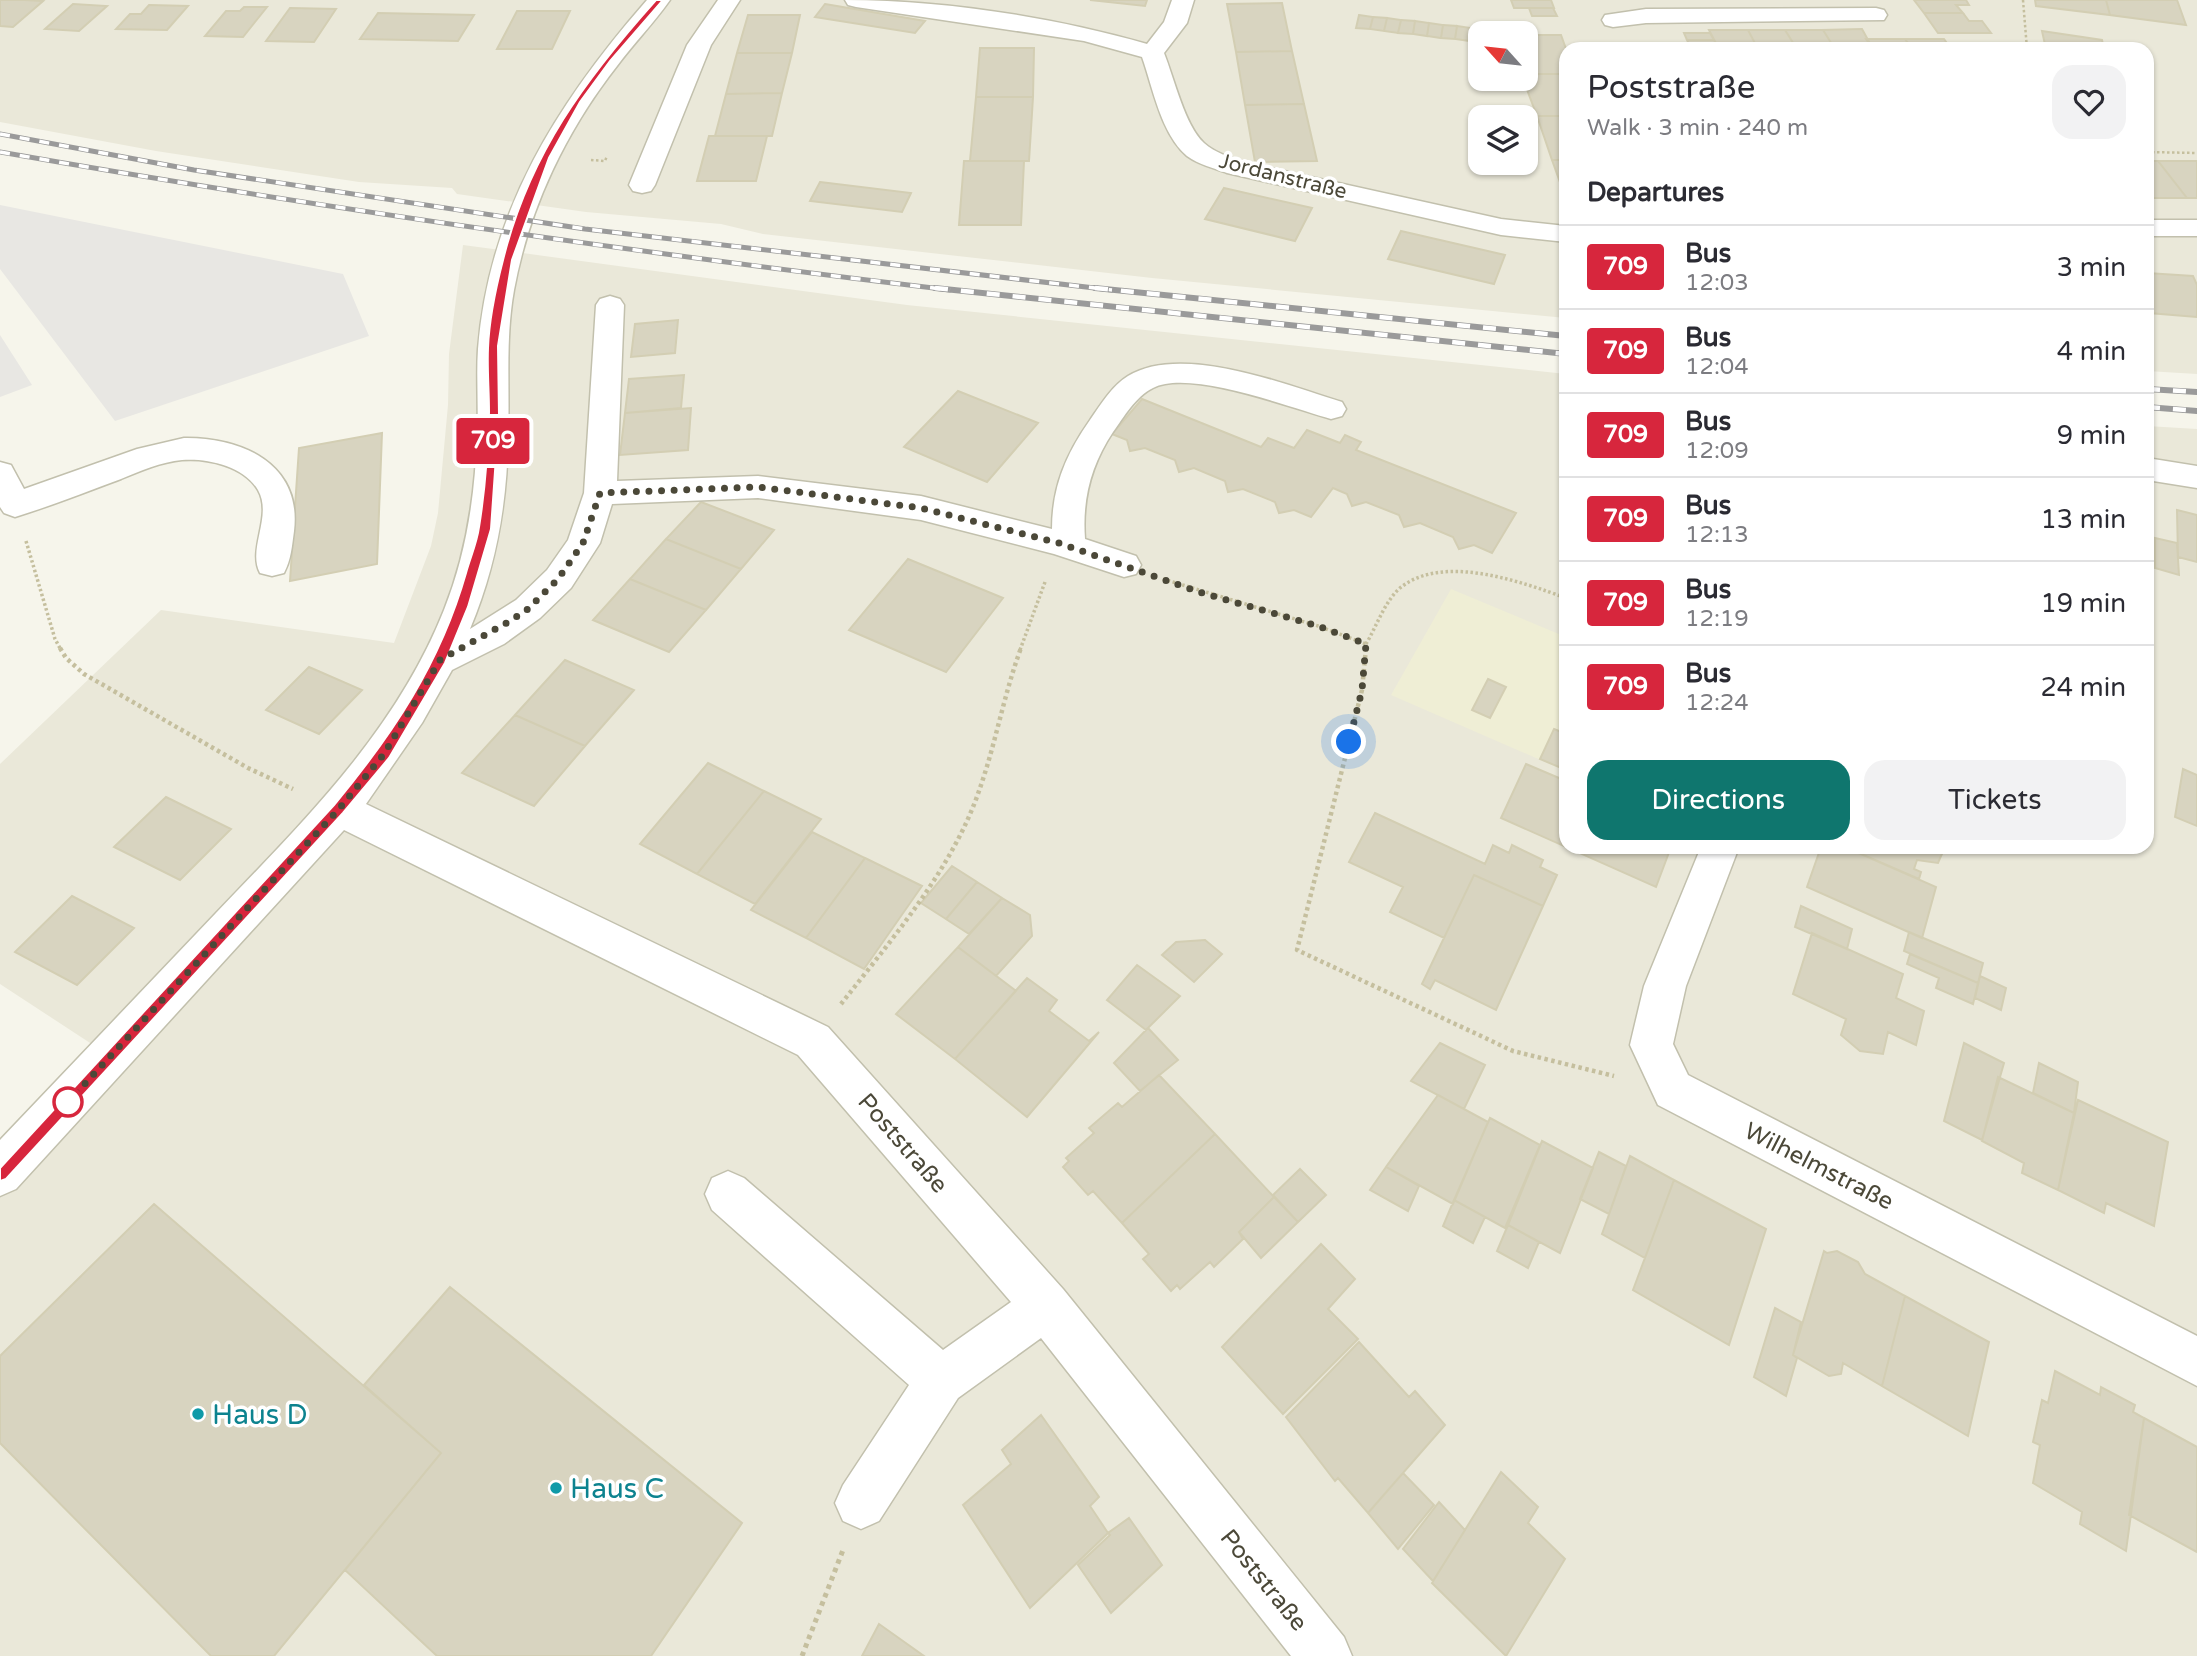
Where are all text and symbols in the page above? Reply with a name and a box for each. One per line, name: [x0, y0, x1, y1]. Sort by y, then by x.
north arrow: [1468, 21, 1538, 91]
map controls: [1468, 21, 1538, 175]
button: heart: [2052, 65, 2126, 139]
text: Poststraße: [1587, 68, 1755, 107]
button: layers: [1468, 105, 1538, 175]
text: Walk · 3 min · 240 m: [1587, 114, 1808, 142]
street label: Jordanstraße: [1216, 149, 1349, 204]
text: Departures: [1587, 177, 1724, 208]
text: Bus: [1685, 238, 1731, 269]
text: 709: [1603, 252, 1648, 281]
text: 3 min: [2057, 252, 2126, 283]
text: 12:03: [1685, 269, 1749, 297]
text: Bus: [1685, 322, 1731, 353]
text: 709: [1603, 336, 1648, 365]
text: 4 min: [2057, 336, 2126, 367]
text: 12:04: [1685, 353, 1749, 381]
text: Bus: [1685, 406, 1731, 437]
line badge: 709: [453, 418, 533, 464]
text: 709: [1603, 420, 1648, 449]
text: 9 min: [2057, 420, 2126, 451]
text: 709: [470, 426, 516, 455]
text: 12:09: [1685, 437, 1749, 465]
text: Bus: [1685, 490, 1731, 521]
text: 709: [1603, 504, 1648, 533]
text: 13 min: [2040, 504, 2126, 535]
text: 12:13: [1685, 521, 1749, 549]
text: Bus: [1685, 574, 1731, 605]
text: 709: [1603, 588, 1648, 617]
text: 19 min: [2040, 588, 2126, 619]
text: 12:19: [1685, 605, 1749, 633]
text: Bus: [1685, 658, 1731, 689]
text: 709: [1603, 672, 1648, 701]
text: 24 min: [2040, 672, 2126, 703]
text: 12:24: [1685, 689, 1749, 717]
your location: [1331, 724, 1366, 759]
button: Directions: [1587, 760, 1850, 840]
button: Tickets: [1864, 760, 2126, 840]
unlabelled marker: [53, 1087, 83, 1117]
street label: Poststraße: [852, 1088, 954, 1199]
street label: Wilhelmstraße: [1739, 1116, 1898, 1217]
place label: Haus D: [212, 1398, 308, 1432]
marker: Haus D: [190, 1406, 206, 1422]
place label: Haus C: [570, 1472, 664, 1506]
marker: Haus C: [548, 1480, 564, 1496]
street label: Poststraße: [1214, 1524, 1313, 1637]

